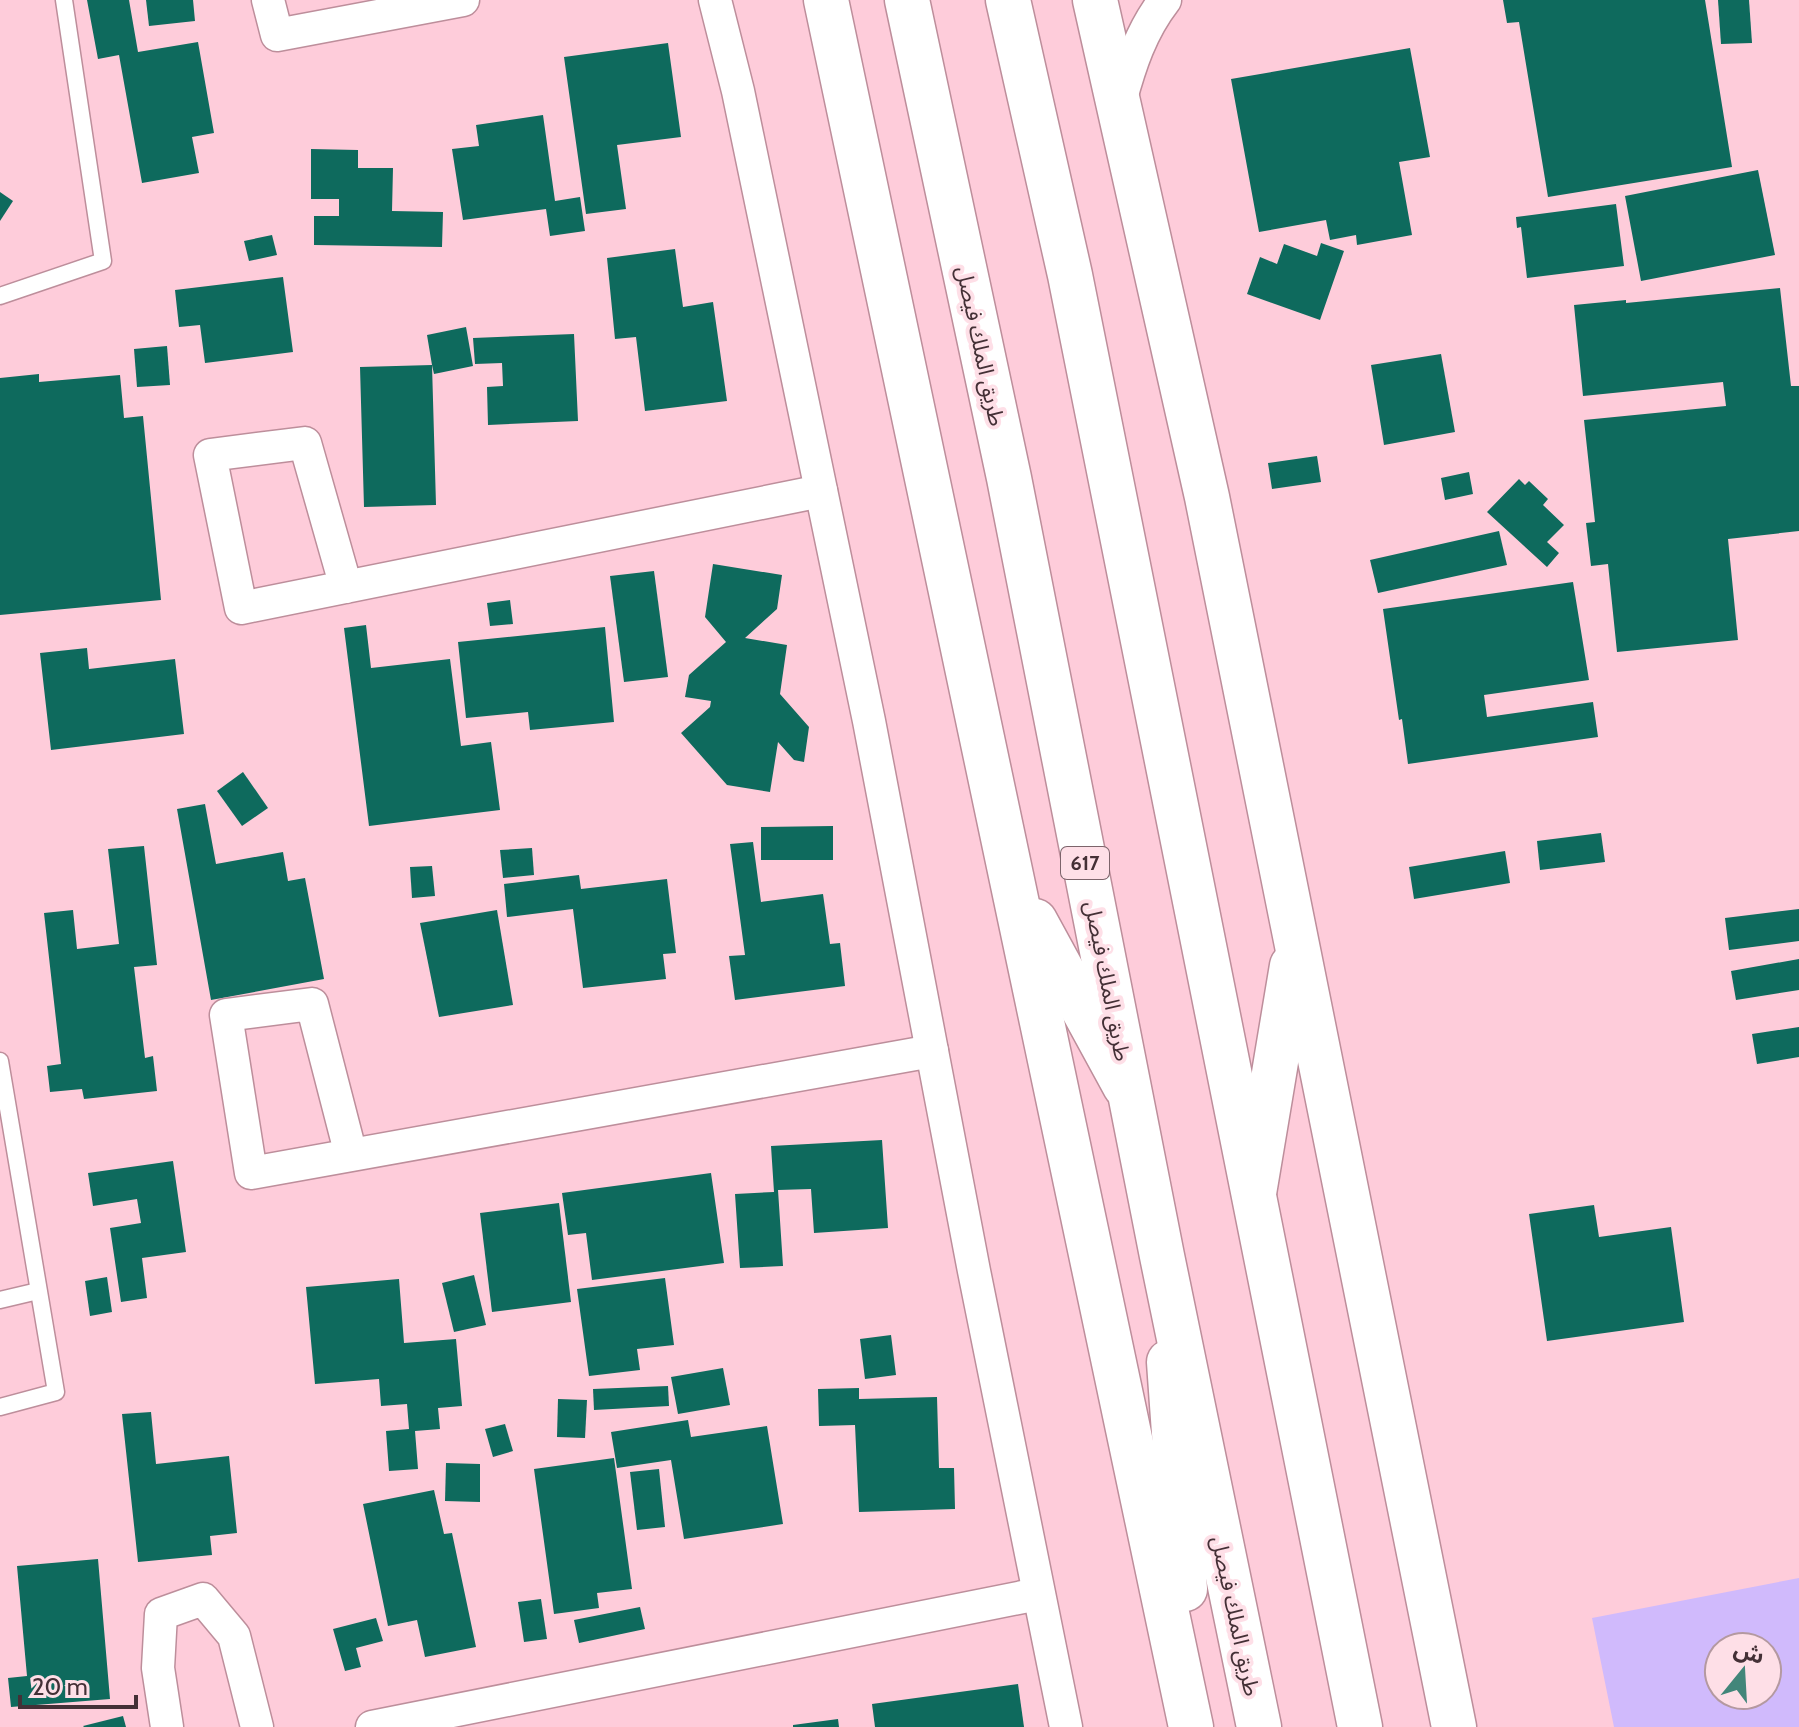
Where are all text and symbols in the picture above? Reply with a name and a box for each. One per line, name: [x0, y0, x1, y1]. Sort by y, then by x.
street label: طريق الملك فيصل: [950, 264, 1011, 429]
road number: 617: [1061, 847, 1109, 879]
street label: طريق الملك فيصل: [1079, 899, 1136, 1064]
street label: طريق الملك فيصل: [1205, 1534, 1266, 1699]
north arrow: [1703, 1631, 1783, 1711]
text: ش: [1731, 1635, 1768, 1670]
scale bar: [20, 1659, 136, 1709]
text: 20 m: [32, 1672, 88, 1701]

